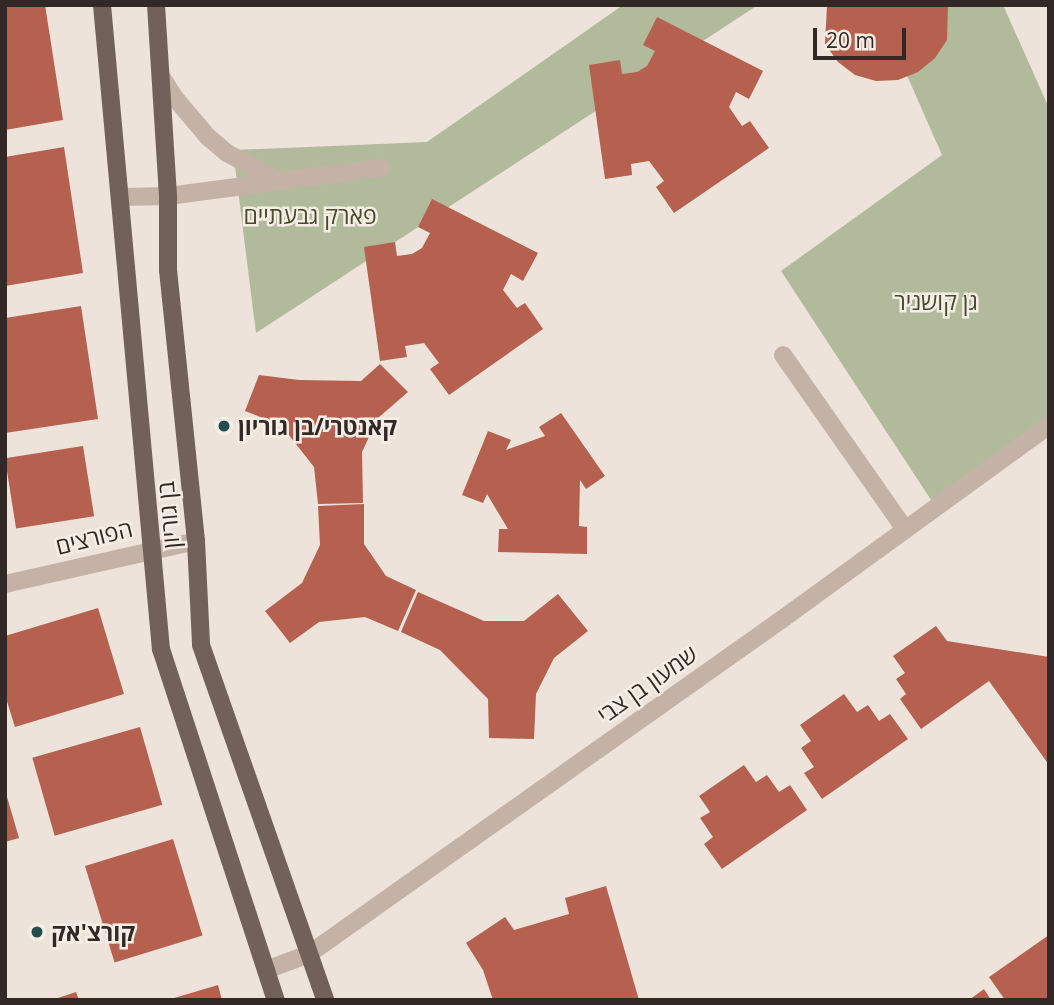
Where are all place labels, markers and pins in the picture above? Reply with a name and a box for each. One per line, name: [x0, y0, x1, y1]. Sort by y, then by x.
place label: קאנטרי/בן גוריון: [238, 412, 397, 440]
marker: קאנטרי/בן גוריון: [216, 418, 232, 434]
place label: קורצ'אק: [51, 918, 135, 946]
marker: קורצ'אק: [29, 924, 45, 940]

